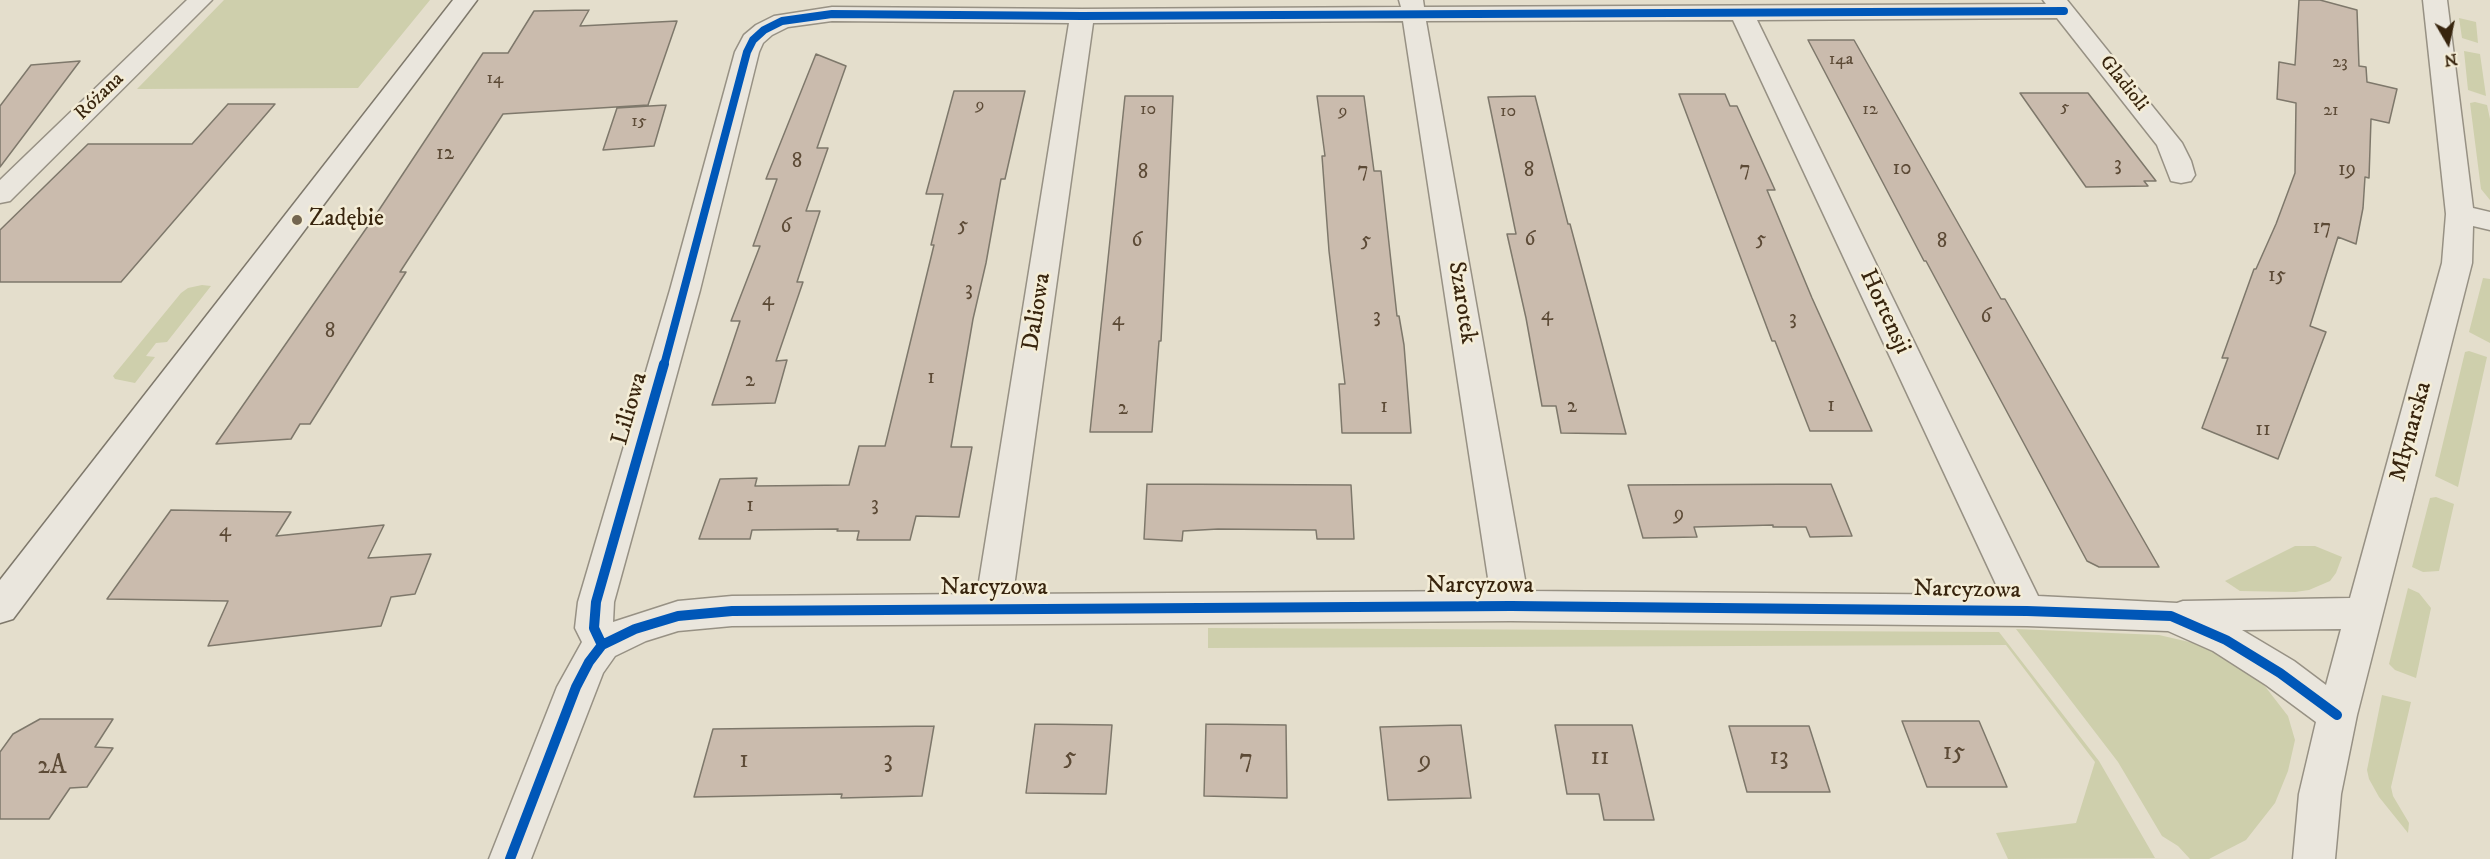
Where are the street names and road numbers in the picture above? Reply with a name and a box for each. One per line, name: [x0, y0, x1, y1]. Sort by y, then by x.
street label: Gladioli: [2093, 51, 2153, 117]
street label: Różana: [70, 68, 130, 126]
street label: Szarotek: [1440, 260, 1482, 346]
street label: Hortensji: [1852, 265, 1916, 359]
street label: Daliowa: [1018, 271, 1058, 353]
street label: Liliowa: [607, 369, 655, 449]
street label: Młynarska: [2385, 379, 2439, 485]
street label: Narcyzowa: [1426, 573, 1534, 601]
street label: Narcyzowa: [940, 575, 1048, 603]
street label: Narcyzowa: [1913, 576, 2021, 606]

